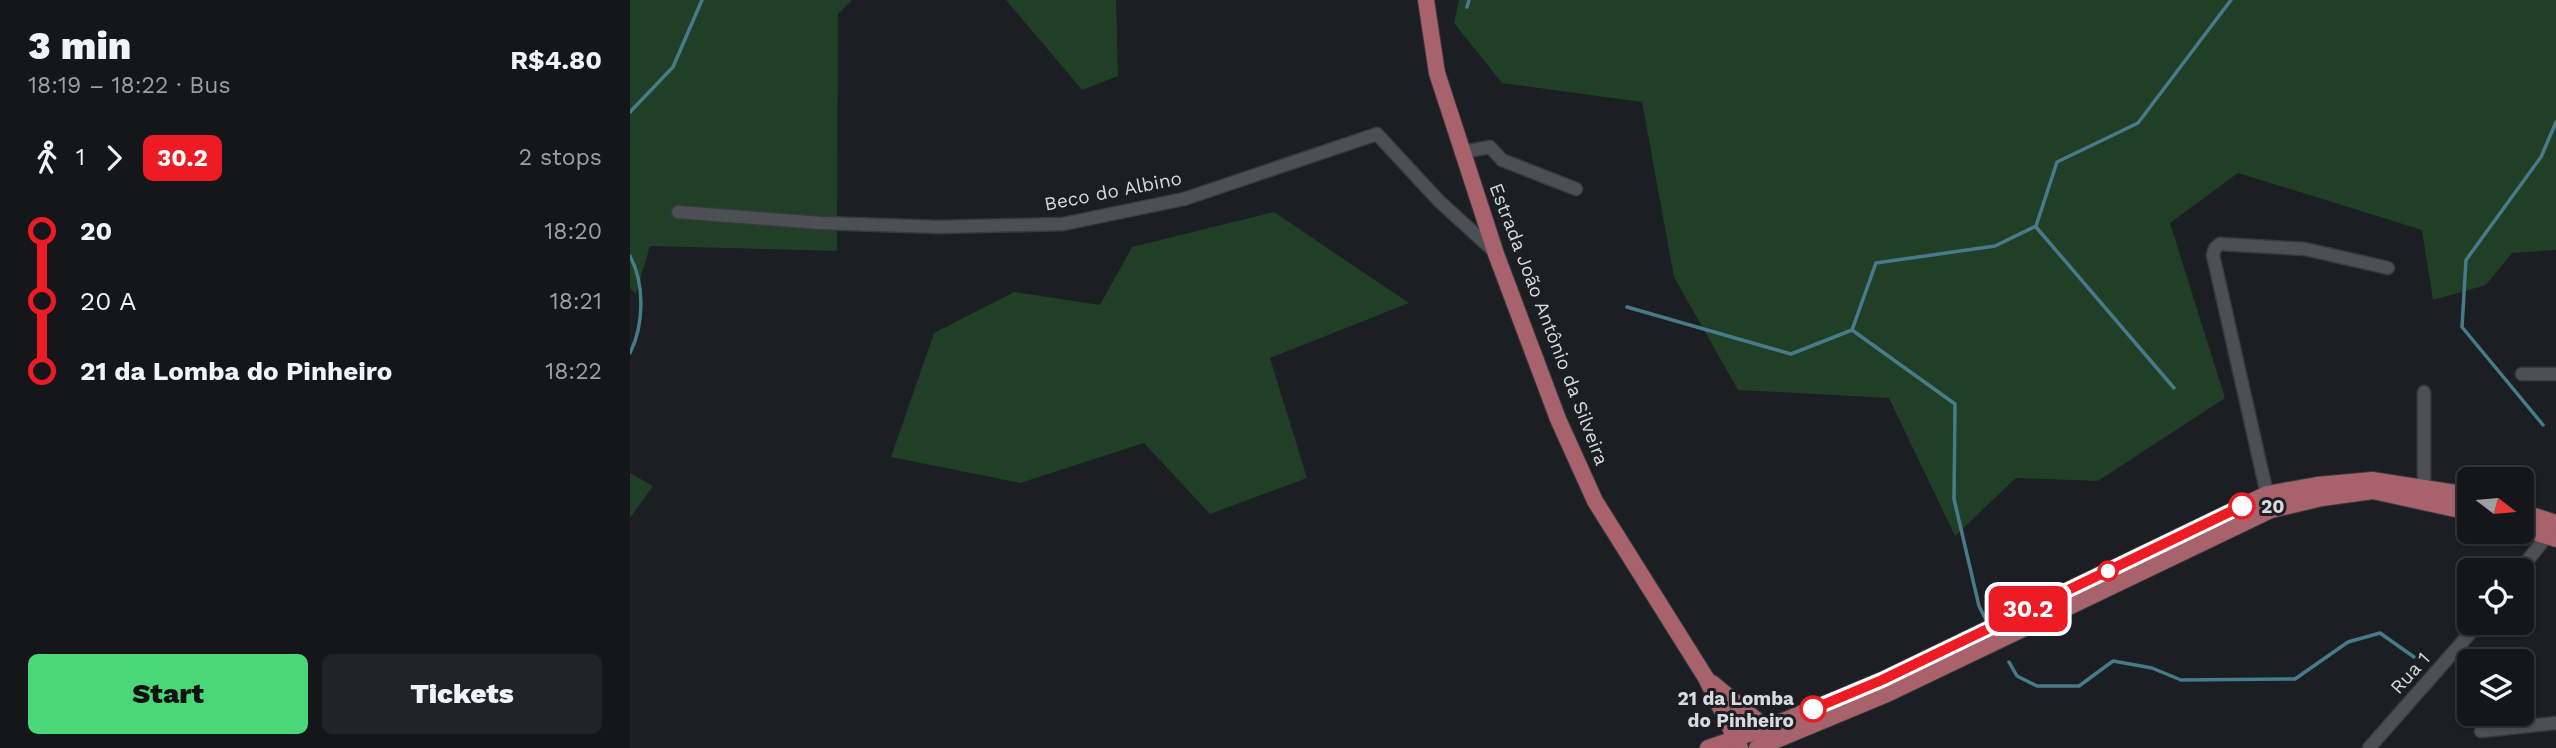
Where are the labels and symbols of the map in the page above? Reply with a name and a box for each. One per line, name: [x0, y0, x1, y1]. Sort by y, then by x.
street label: Beco do Albino: [1042, 166, 1184, 216]
street label: Estrada João Antônio da Silveira: [1484, 180, 1614, 468]
north arrow: [2457, 467, 2534, 544]
marker: 20: [2229, 493, 2255, 519]
place label: 20: [2261, 495, 2285, 518]
unlabelled marker: [2098, 561, 2118, 581]
line badge: 30.2: [1979, 586, 2077, 632]
street label: Rua 1: [2385, 647, 2435, 699]
place label: 21 da Lomba do Pinheiro: [1677, 687, 1794, 732]
marker: 21 da Lomba do Pinheiro: [1800, 696, 1826, 722]

